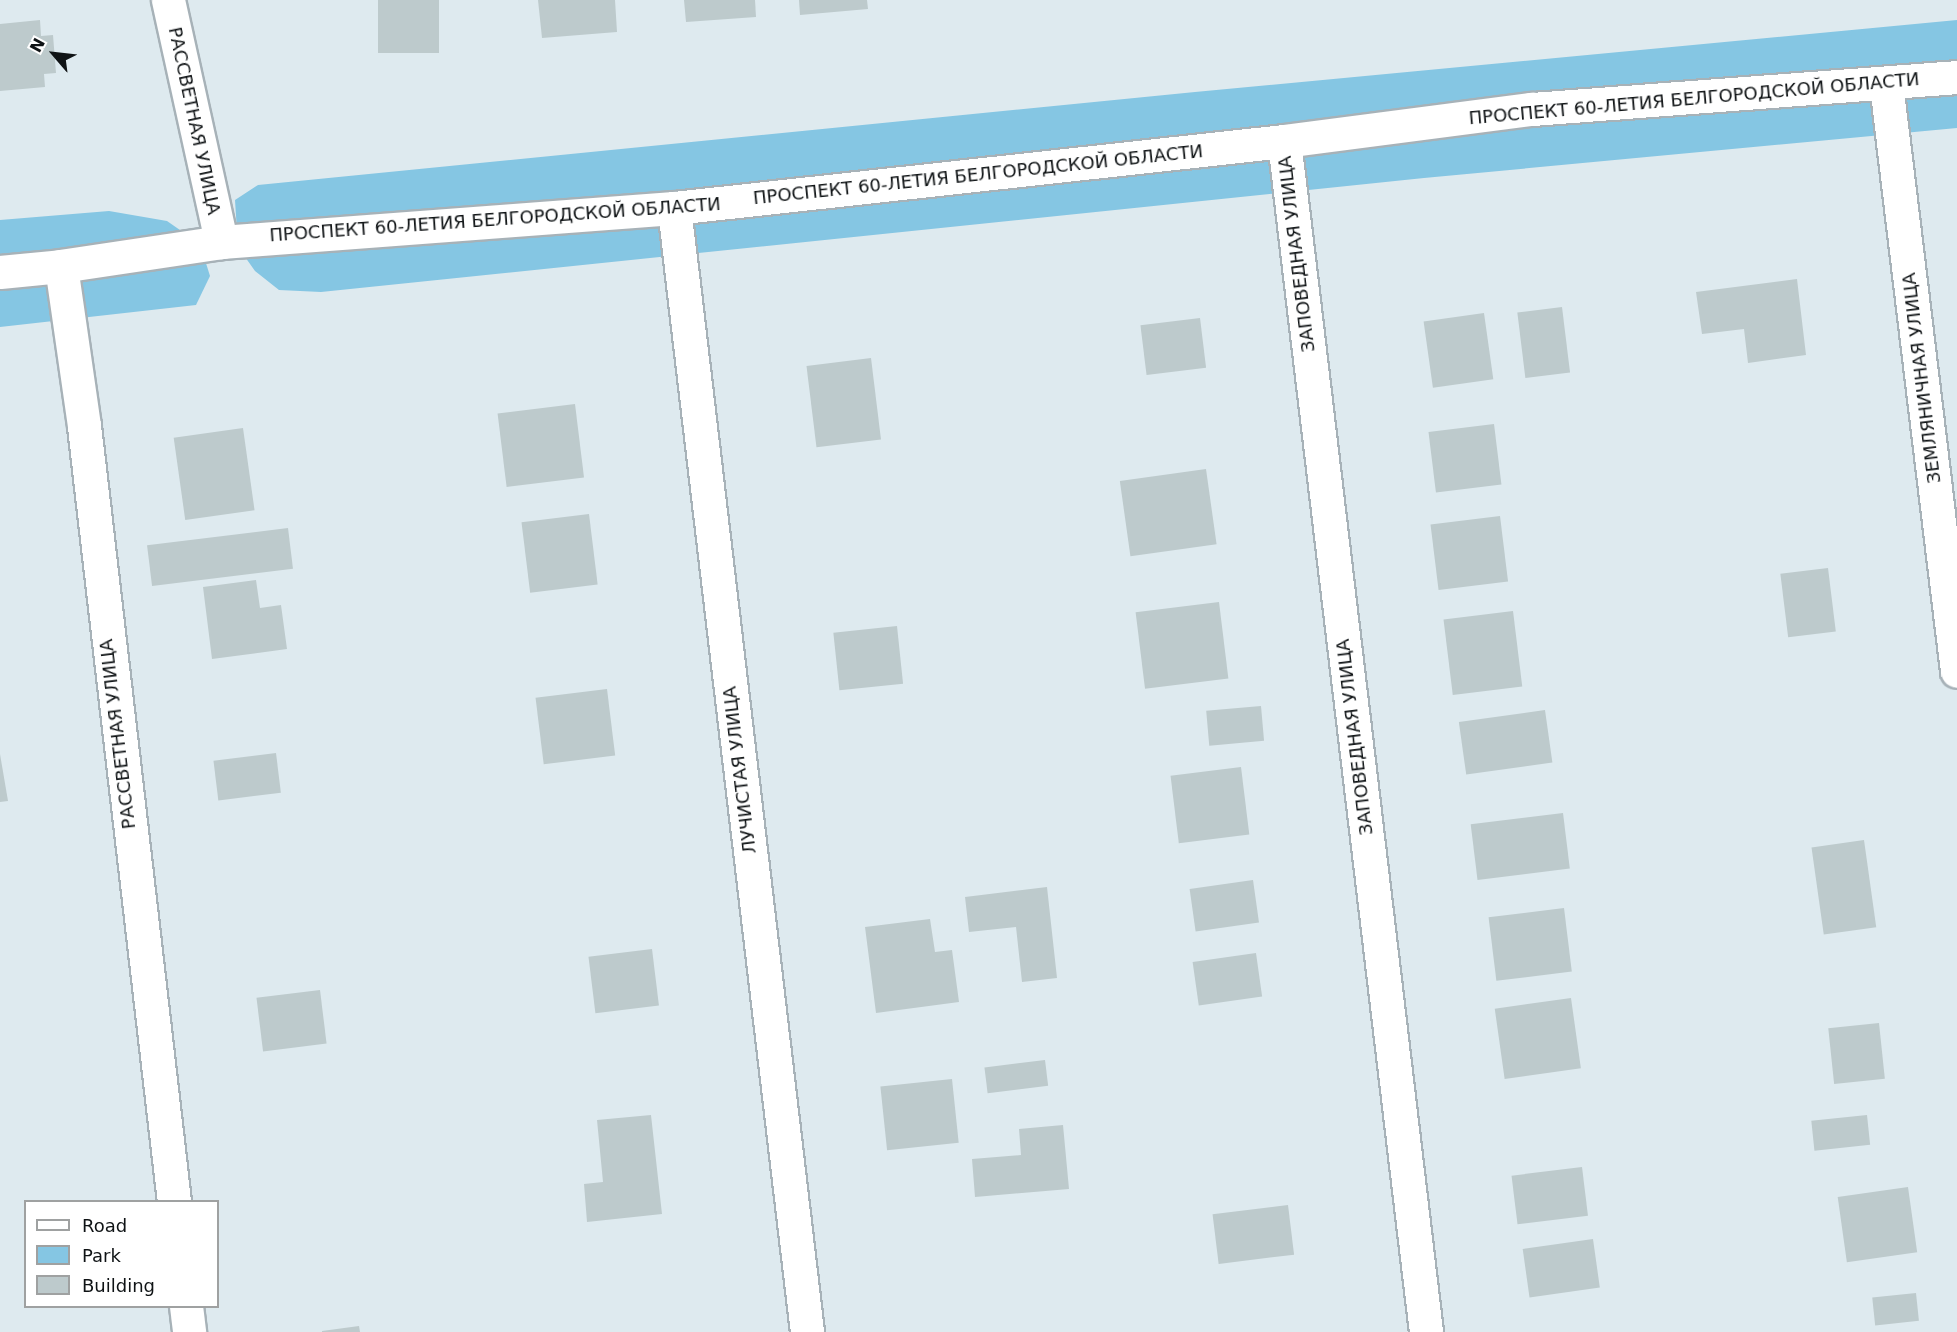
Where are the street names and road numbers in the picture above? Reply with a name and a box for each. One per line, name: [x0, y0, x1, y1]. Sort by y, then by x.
street label: РАССВЕТНАЯ УЛИЦА: [164, 25, 224, 217]
street label: ПРОСПЕКТ 60-ЛЕТИЯ БЕЛГОРОДСКОЙ ОБЛАСТИ: [1468, 69, 1920, 129]
street label: ПРОСПЕКТ 60-ЛЕТИЯ БЕЛГОРОДСКОЙ ОБЛАСТИ: [752, 141, 1204, 209]
street label: ЗАПОВЕДНАЯ УЛИЦА: [1274, 155, 1320, 353]
street label: ПРОСПЕКТ 60-ЛЕТИЯ БЕЛГОРОДСКОЙ ОБЛАСТИ: [269, 193, 721, 247]
street label: ЗЕМЛЯНИЧНАЯ УЛИЦА: [1898, 271, 1946, 485]
street label: РАССВЕТНАЯ УЛИЦА: [96, 638, 140, 830]
street label: ЗАПОВЕДНАЯ УЛИЦА: [1332, 638, 1378, 836]
street label: ЛУЧИСТАЯ УЛИЦА: [719, 685, 761, 855]

